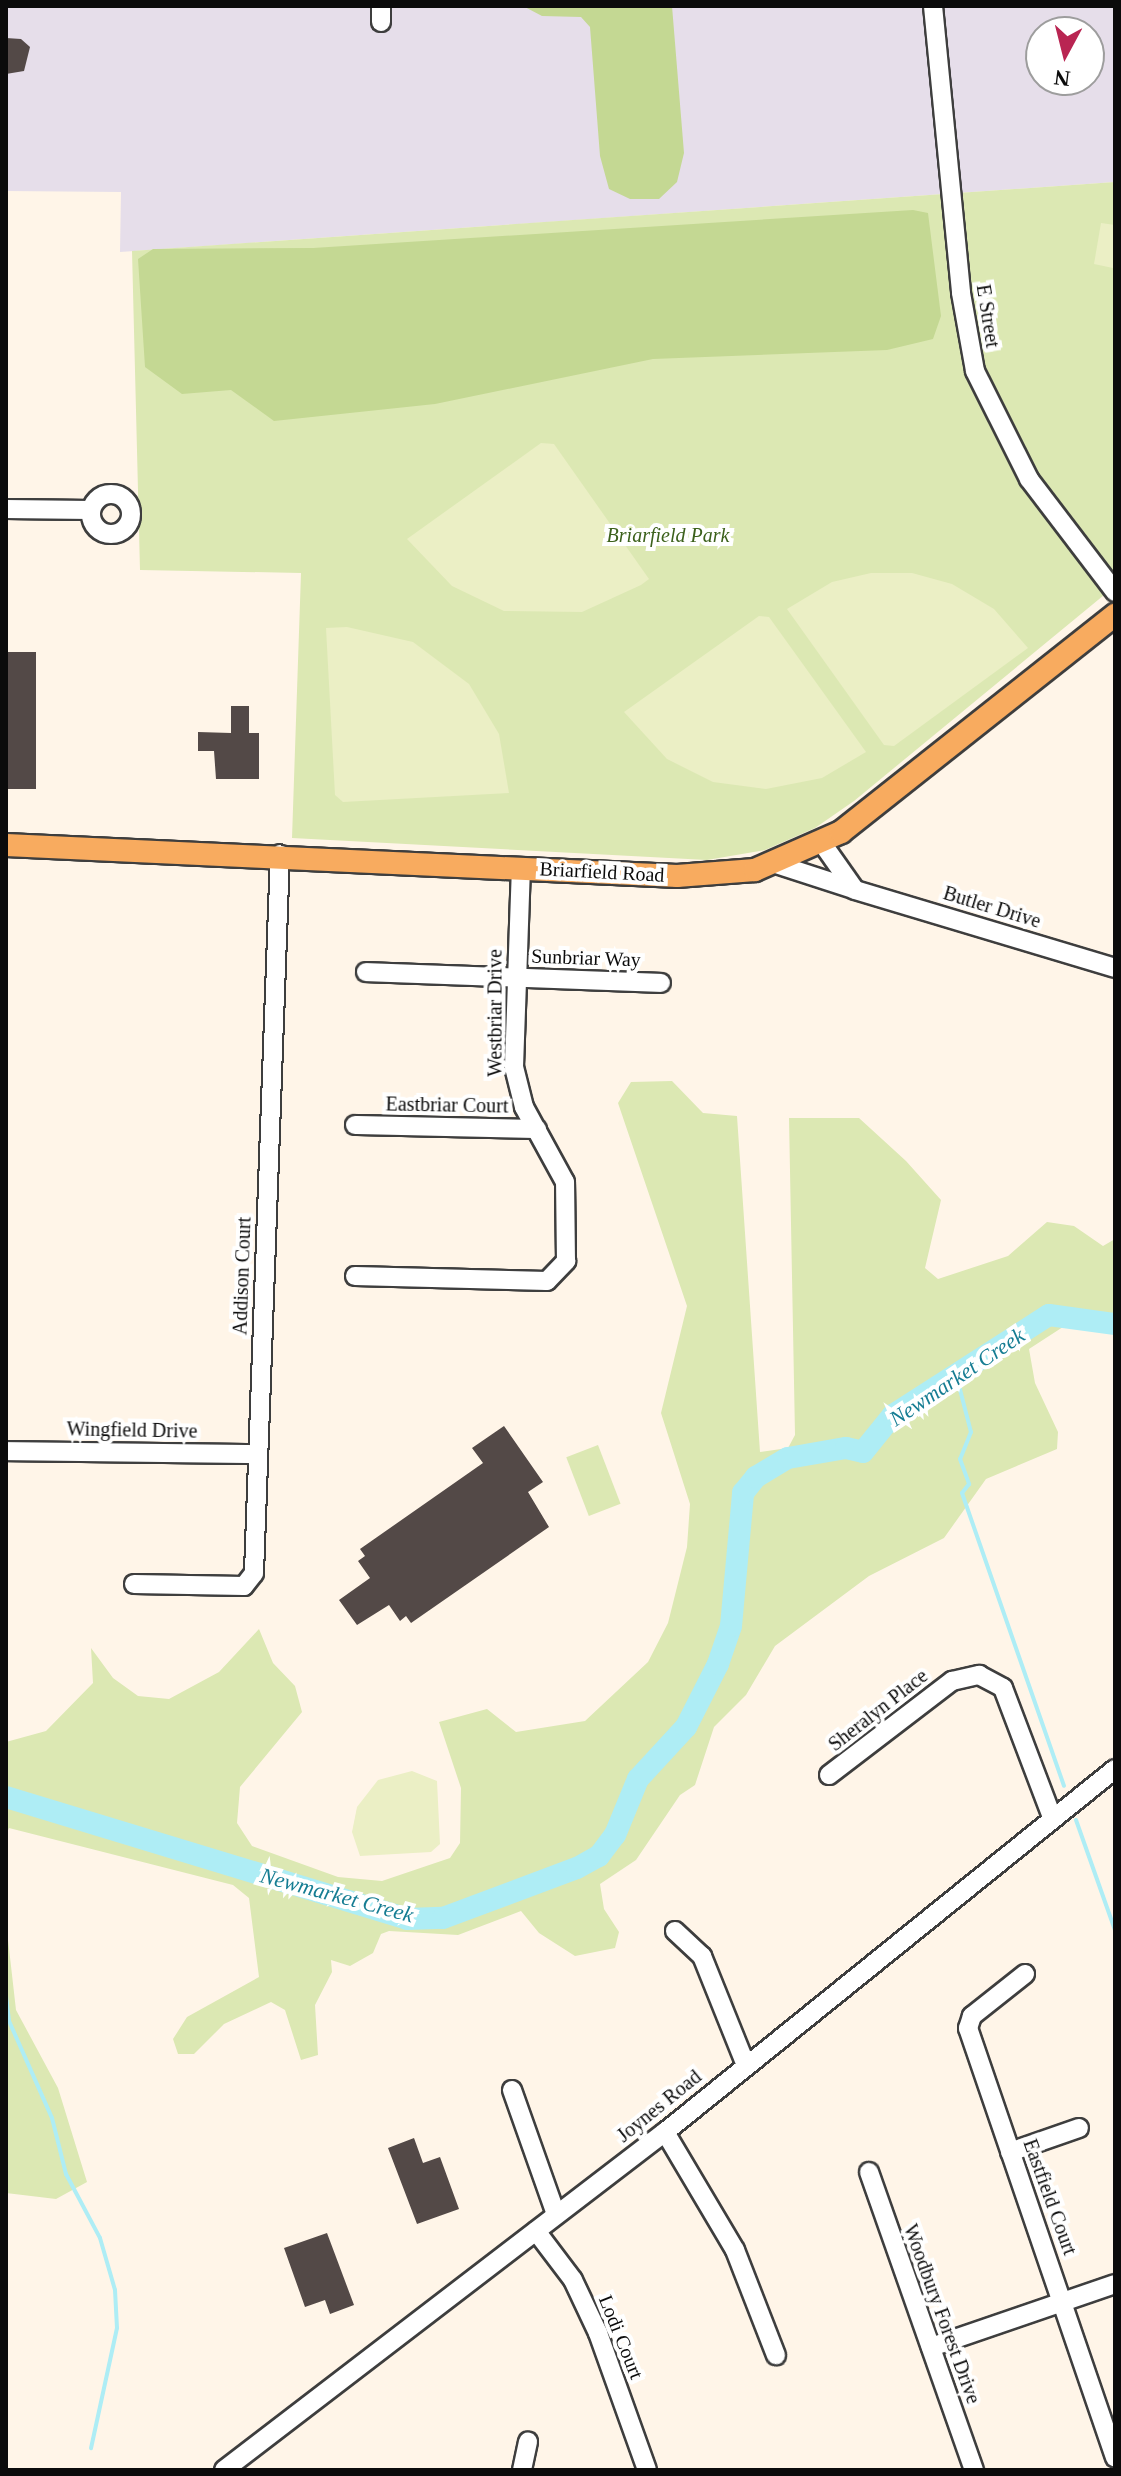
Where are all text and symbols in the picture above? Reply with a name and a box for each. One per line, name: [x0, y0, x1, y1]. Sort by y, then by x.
north arrow: [1025, 16, 1105, 96]
text: N: [1053, 65, 1072, 92]
street label: E Street: [971, 283, 1005, 349]
park label: Briarfield Park: [607, 523, 729, 547]
street label: Briarfield Road: [539, 857, 665, 887]
street label: Butler Drive: [940, 881, 1044, 933]
street label: Sunbriar Way: [531, 944, 641, 972]
street label: Westbriar Drive: [483, 949, 507, 1077]
street label: Eastbriar Court: [385, 1092, 509, 1118]
street label: Addison Court: [228, 1216, 256, 1336]
water label: Newmarket Creek: [884, 1322, 1030, 1432]
street label: Wingfield Drive: [66, 1417, 198, 1443]
street label: Sheralyn Place: [824, 1664, 932, 1756]
water label: Newmarket Creek: [258, 1862, 416, 1928]
street label: Joynes Road: [612, 2065, 706, 2147]
street label: Eastfield Court: [1018, 2136, 1082, 2258]
street label: Woodbury Forest Drive: [898, 2221, 986, 2407]
street label: Lodi Court: [593, 2292, 649, 2382]

